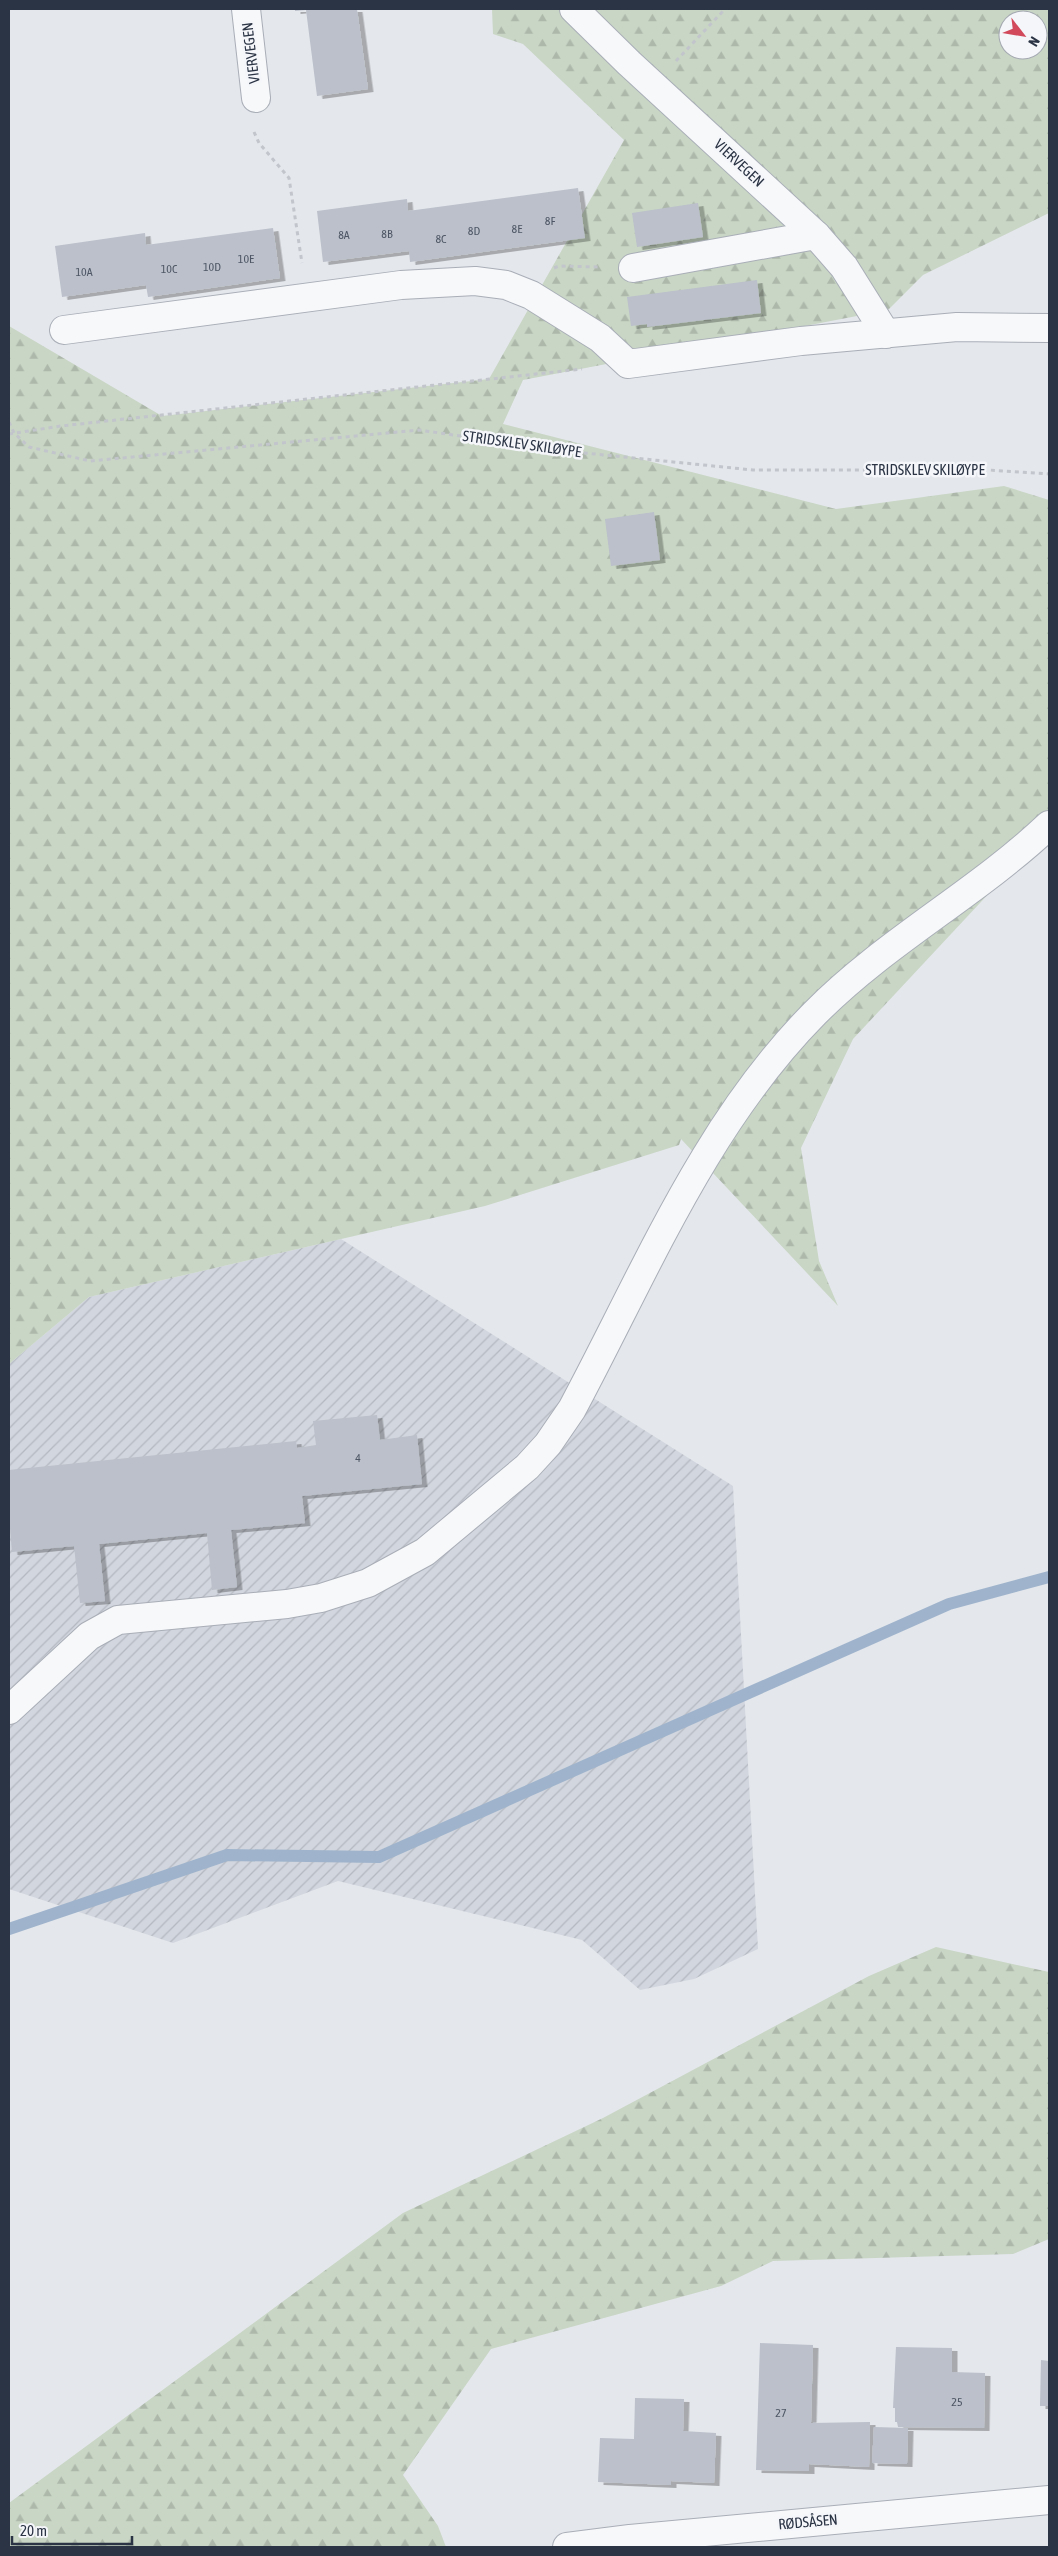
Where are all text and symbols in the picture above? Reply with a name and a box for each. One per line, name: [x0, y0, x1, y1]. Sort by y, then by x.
north arrow: [998, 10, 1048, 60]
street label: VIERVEGEN: [238, 21, 263, 85]
text: N: [1025, 34, 1043, 49]
street label: VIERVEGEN: [711, 135, 768, 190]
house number: 8F: [545, 214, 555, 228]
house number: 8E: [512, 222, 522, 236]
house number: 8D: [468, 224, 480, 238]
house number: 8B: [381, 227, 393, 241]
house number: 8A: [338, 228, 350, 242]
house number: 8C: [435, 232, 447, 246]
house number: 10E: [238, 252, 254, 266]
house number: 10D: [203, 260, 221, 274]
house number: 10C: [161, 262, 178, 276]
house number: 10A: [75, 265, 93, 279]
street label: STRIDSKLEV SKILØYPE: [462, 427, 583, 460]
street label: STRIDSKLEV SKILØYPE: [865, 461, 985, 478]
house number: 4: [355, 1451, 361, 1465]
house number: 25: [951, 2395, 963, 2409]
house number: 27: [775, 2406, 787, 2420]
street label: RØDSÅSEN: [777, 2510, 838, 2533]
scale bar: [12, 2514, 132, 2546]
text: 20 m: [20, 2522, 47, 2539]

